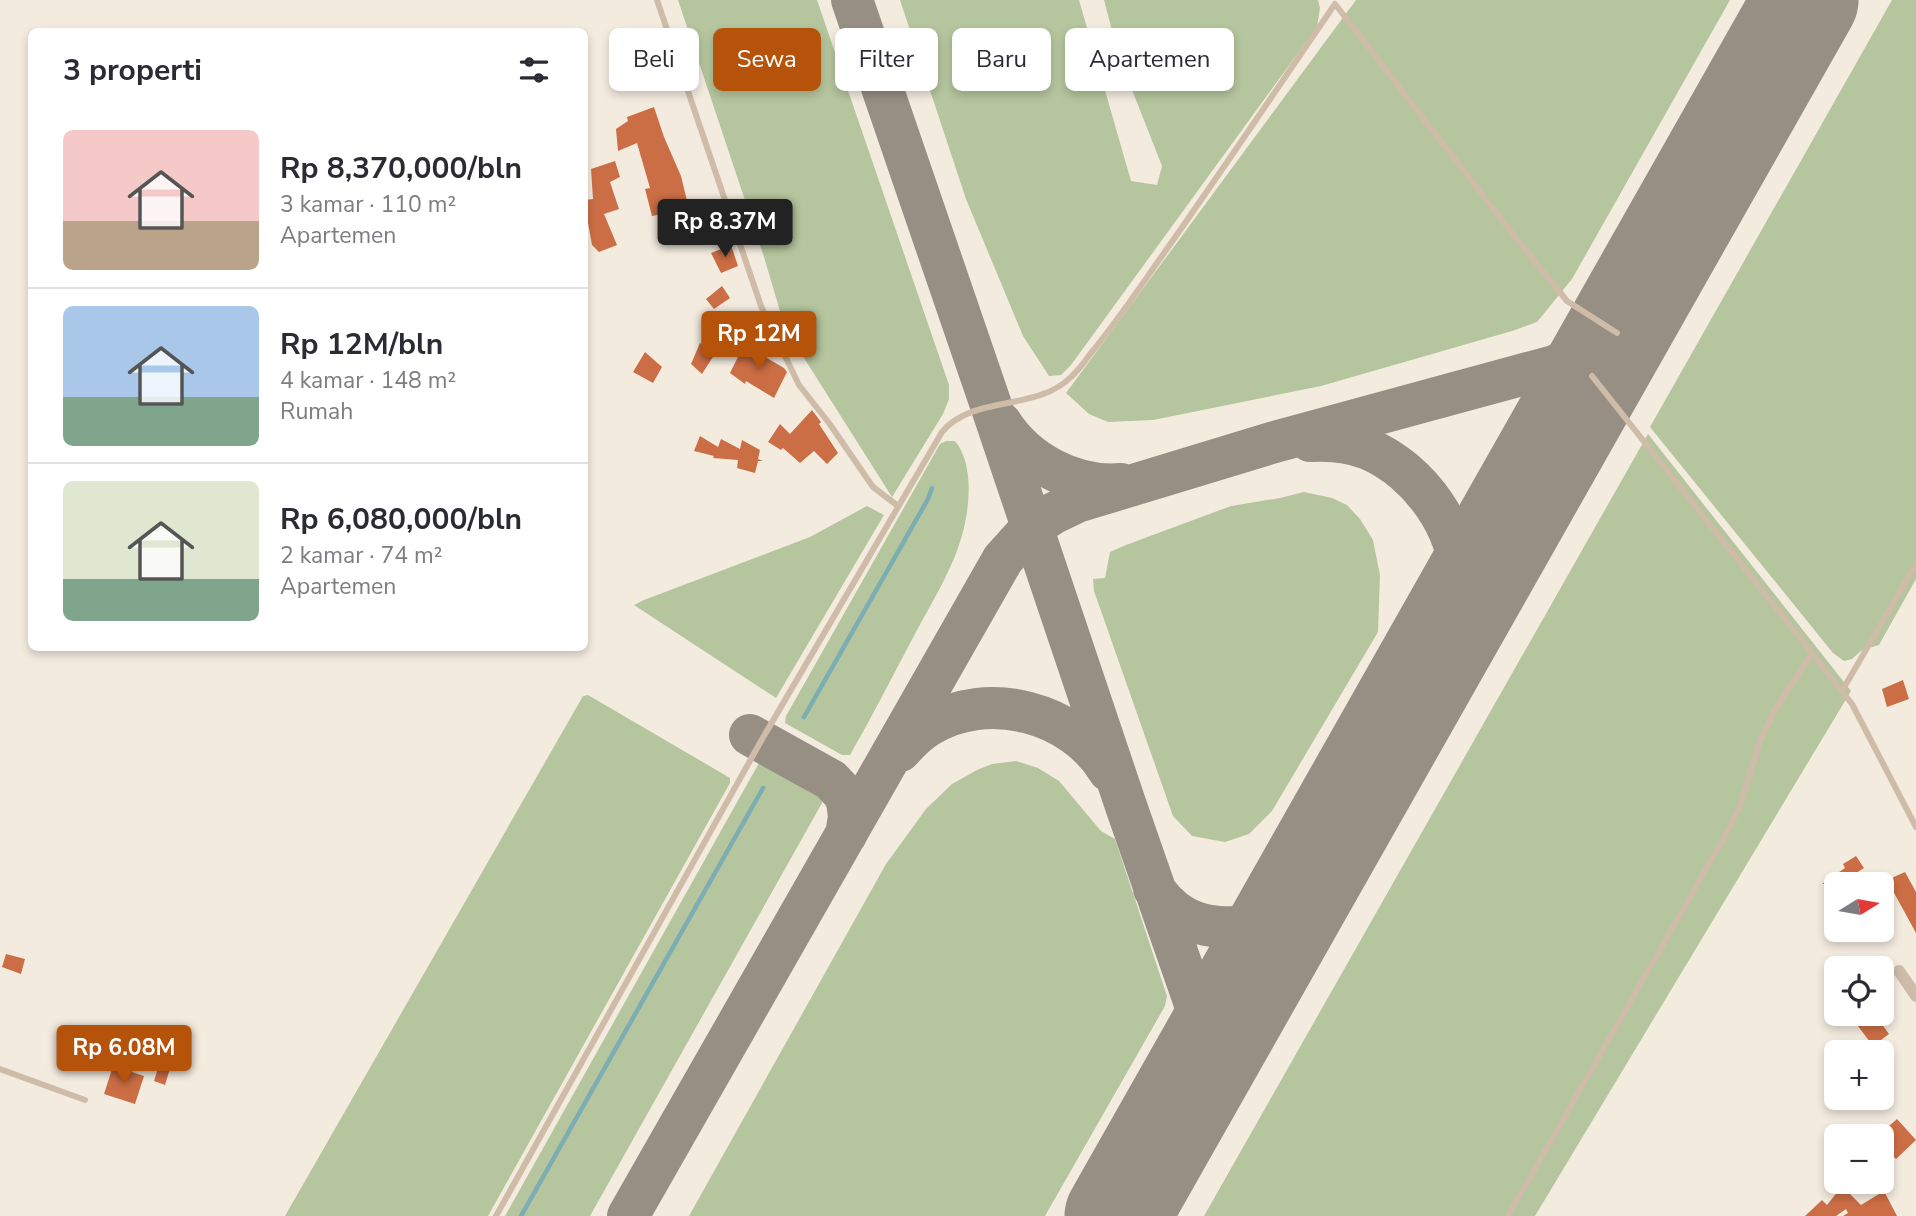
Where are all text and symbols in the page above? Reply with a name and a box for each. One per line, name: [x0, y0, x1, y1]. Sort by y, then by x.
chip: Beli: [609, 28, 699, 91]
chip: Sewa: [713, 28, 821, 91]
chip: Filter: [835, 28, 938, 91]
chip: Baru: [952, 28, 1051, 91]
chip: Apartemen: [1065, 28, 1234, 91]
text: 3 properti: [63, 50, 202, 91]
icon: filters: [515, 51, 553, 89]
text: Rp 8,370,000/bln: [280, 148, 522, 189]
icon: home: [119, 158, 203, 242]
text: 3 kamar · 110 m²: [280, 189, 456, 220]
pin: Rp 8.37M: [653, 200, 797, 259]
text: Rp 8.37M: [674, 206, 776, 237]
text: Apartemen: [280, 220, 396, 251]
pin: Rp 12M: [702, 312, 816, 371]
text: Rp 12M: [717, 318, 801, 349]
text: Rp 12M/bln: [280, 324, 443, 365]
icon: home: [119, 334, 203, 418]
text: 4 kamar · 148 m²: [280, 365, 456, 396]
text: Rumah: [280, 396, 353, 427]
text: Rp 6,080,000/bln: [280, 499, 522, 540]
icon: home: [119, 509, 203, 593]
text: 2 kamar · 74 m²: [280, 540, 442, 571]
text: Apartemen: [280, 571, 396, 602]
north arrow: [1824, 872, 1894, 942]
map controls: [1824, 872, 1894, 1194]
button: locate: [1824, 956, 1894, 1026]
pin: Rp 6.08M: [52, 1026, 196, 1085]
text: Rp 6.08M: [73, 1032, 175, 1063]
button: +: [1824, 1040, 1894, 1110]
button: −: [1824, 1124, 1894, 1194]

